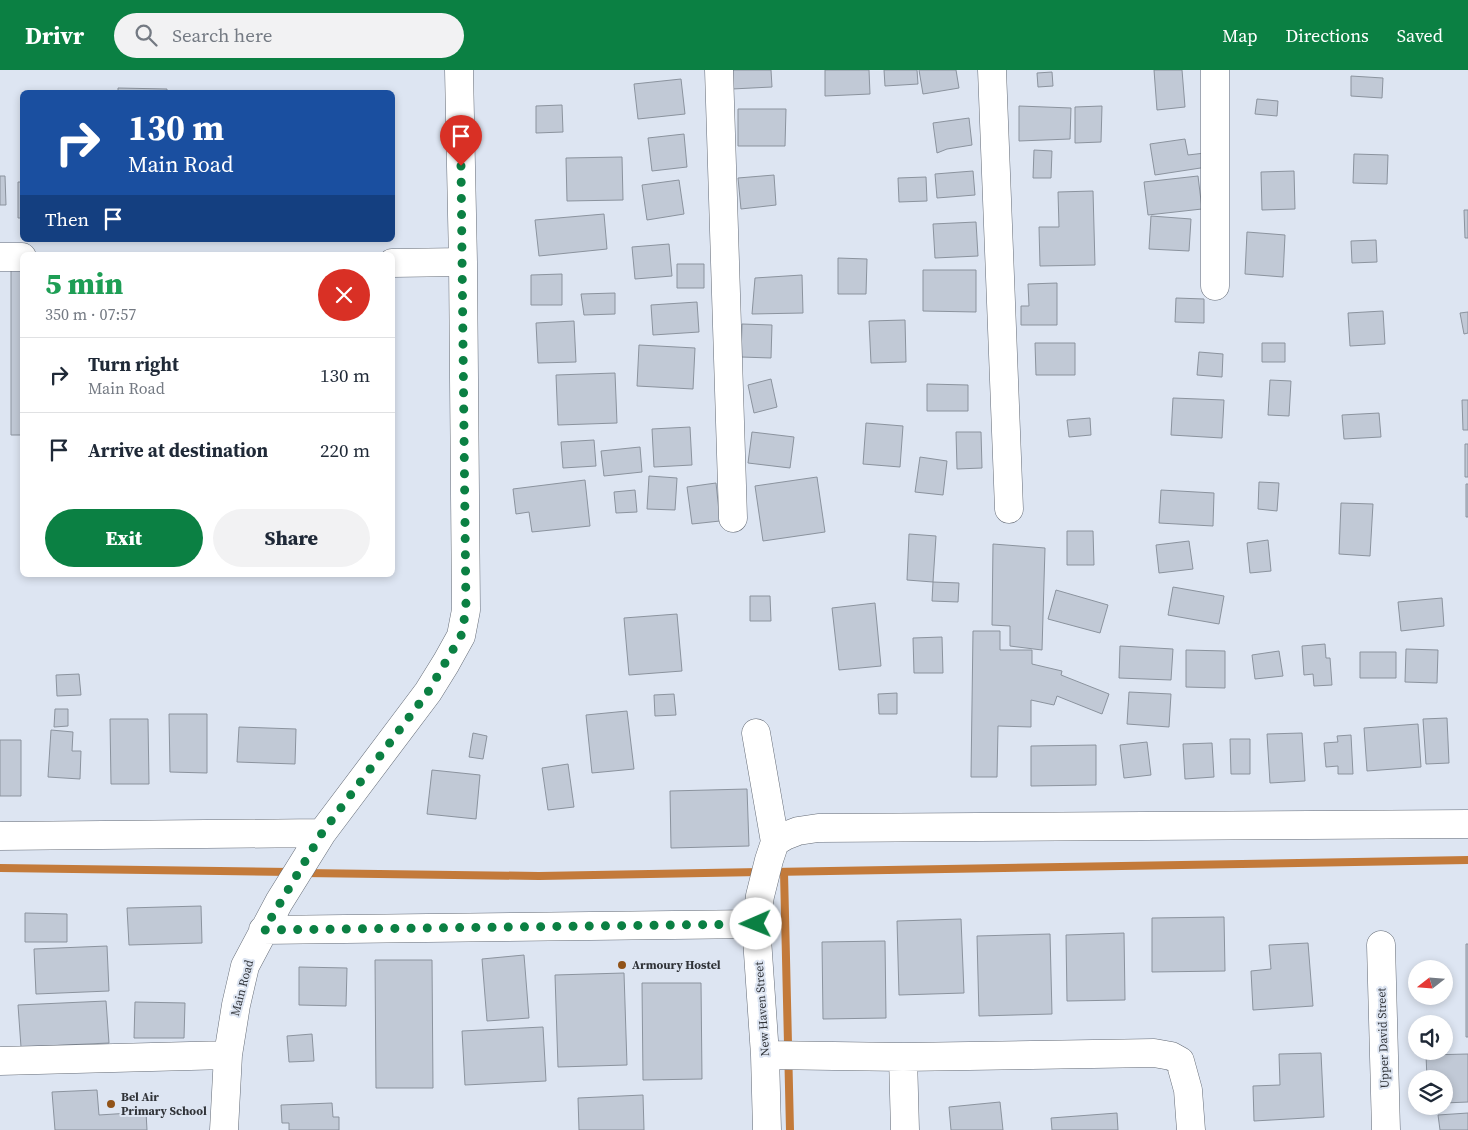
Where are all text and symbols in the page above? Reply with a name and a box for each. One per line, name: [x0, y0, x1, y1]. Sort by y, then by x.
search box: [114, 13, 464, 58]
text: Drivr: [25, 19, 84, 52]
icon: search: [132, 21, 160, 49]
text: Search here: [172, 22, 273, 48]
text: Map: [1222, 23, 1258, 48]
text: Directions: [1286, 23, 1369, 48]
text: Saved: [1397, 23, 1443, 48]
text: 130 m: [128, 104, 224, 152]
icon: right: [45, 110, 110, 175]
pin: [440, 115, 482, 166]
icon: arrive: [447, 122, 475, 150]
text: Main Road: [128, 149, 233, 179]
icon: arrive: [99, 205, 127, 233]
text: Then: [45, 206, 89, 232]
text: 5 min: [45, 263, 123, 304]
button: close: [318, 269, 370, 321]
text: 350 m · 07:57: [45, 303, 136, 325]
text: Turn right: [88, 351, 179, 377]
icon: right: [45, 361, 73, 389]
text: 130 m: [320, 362, 370, 388]
text: Main Road: [88, 377, 165, 399]
icon: arrive: [45, 436, 73, 464]
text: Arrive at destination: [88, 437, 268, 463]
text: 220 m: [320, 437, 370, 463]
button: Exit: [45, 509, 203, 567]
button: Share: [213, 509, 370, 567]
position arrow: [729, 897, 781, 949]
place label: Armoury Hostel: [632, 957, 721, 973]
street label: Main Road: [227, 958, 257, 1018]
marker: Armoury Hostel: [616, 959, 628, 971]
north arrow: [1408, 960, 1452, 1005]
map controls: [1408, 960, 1453, 1115]
street label: New Haven Street: [751, 961, 773, 1057]
street label: Upper David Street: [1373, 987, 1393, 1089]
button: sound: [1408, 1015, 1453, 1060]
button: layers: [1408, 1070, 1453, 1115]
place label: Bel Air Primary School: [121, 1089, 207, 1119]
marker: Bel Air Primary School: [105, 1098, 117, 1110]

